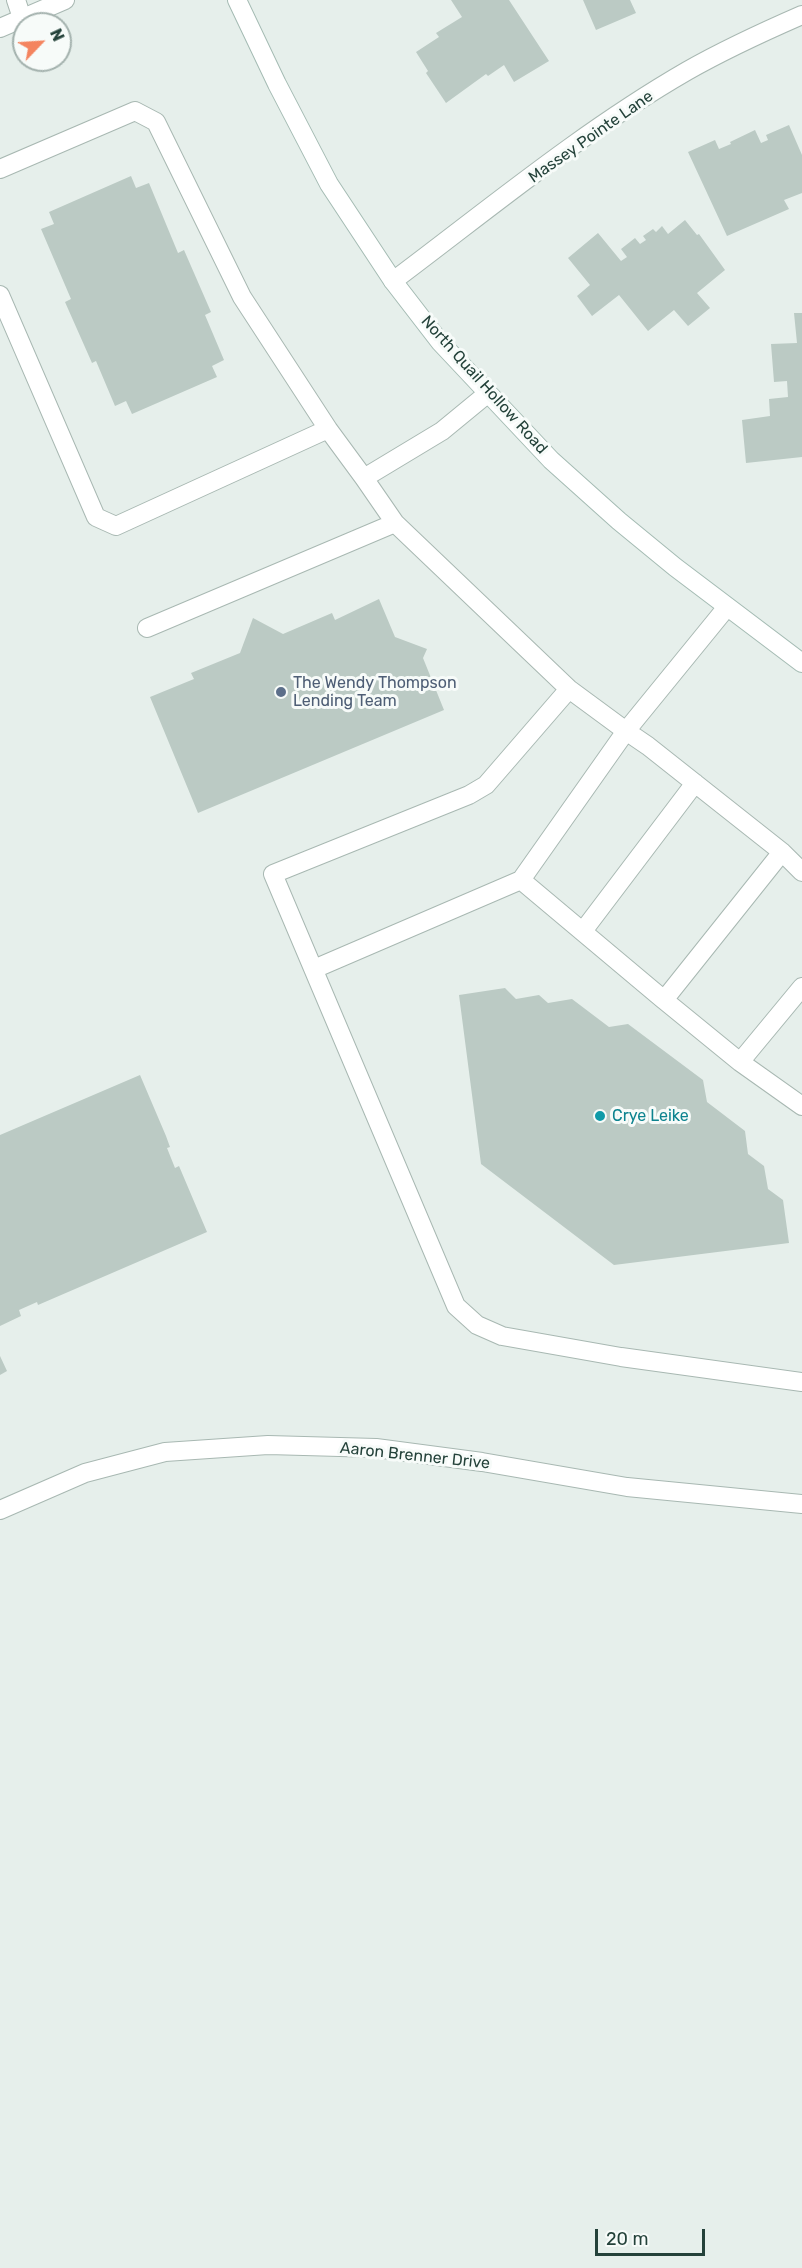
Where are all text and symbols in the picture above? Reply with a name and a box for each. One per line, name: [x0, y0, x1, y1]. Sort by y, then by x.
north arrow: [12, 12, 72, 72]
text: N: [46, 26, 68, 44]
street label: Massey Pointe Lane: [525, 87, 657, 187]
street label: North Quail Hollow Road: [417, 312, 551, 458]
place label: The Wendy Thompson Lending Team: [293, 673, 457, 711]
marker: The Wendy Thompson Lending Team: [274, 685, 288, 699]
place label: Crye Leike: [612, 1106, 689, 1126]
marker: Crye Leike: [593, 1109, 607, 1123]
street label: Aaron Brenner Drive: [339, 1439, 491, 1473]
scale bar: [598, 2217, 708, 2255]
text: 20 m: [606, 2228, 648, 2250]

